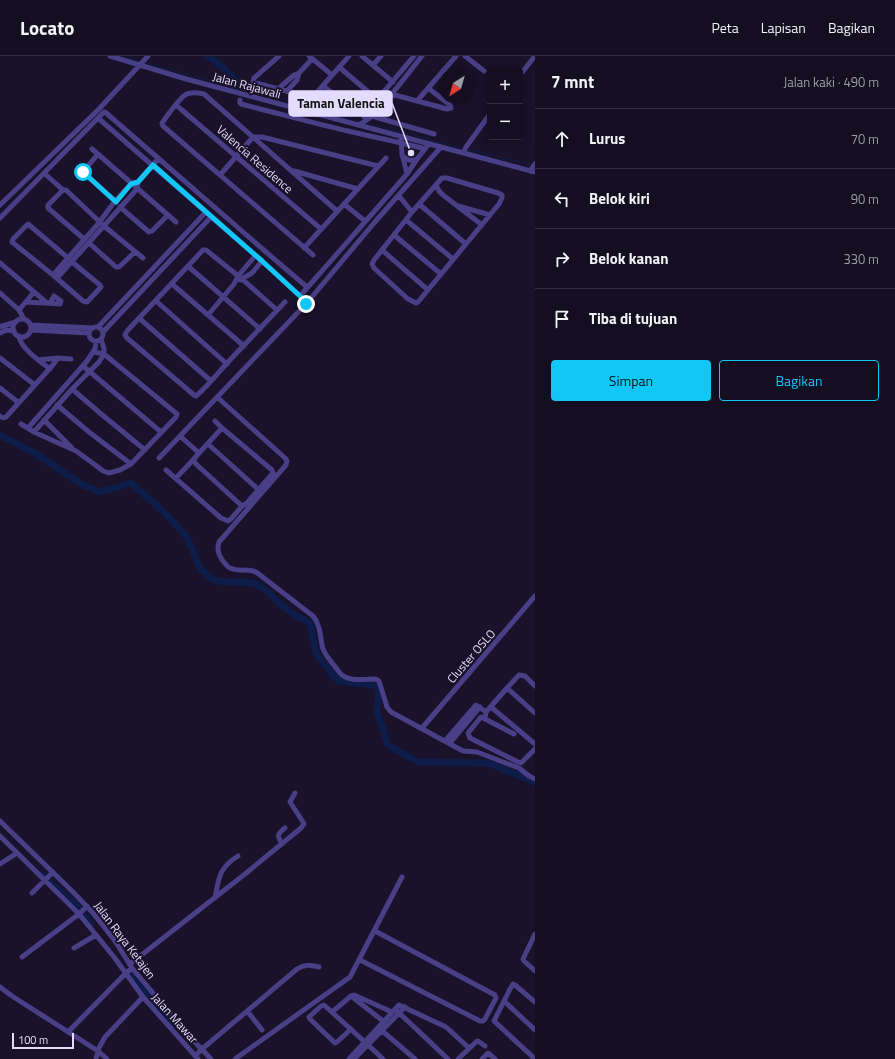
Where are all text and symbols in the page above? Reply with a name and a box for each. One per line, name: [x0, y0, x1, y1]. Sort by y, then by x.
text: Locato: [20, 13, 74, 42]
text: Peta: [711, 17, 739, 38]
text: Lapisan: [761, 17, 806, 38]
text: Bagikan: [828, 17, 875, 38]
street label: Jalan Rajawali: [211, 67, 283, 103]
north arrow: [439, 68, 475, 104]
map controls: [487, 68, 523, 140]
button: +: [487, 68, 523, 104]
text: 7 mnt: [551, 69, 594, 95]
text: Jalan kaki · 490 m: [783, 72, 879, 92]
callout: Taman Valencia: [289, 91, 392, 116]
text: Taman Valencia: [297, 93, 385, 113]
button: −: [487, 104, 523, 140]
street label: Valencia Residence: [213, 120, 297, 198]
text: Lurus: [589, 127, 625, 150]
icon: ahead: [551, 128, 573, 150]
text: 70 m: [851, 129, 879, 149]
route start: [74, 163, 92, 181]
text: Belok kiri: [589, 187, 650, 210]
icon: left: [551, 188, 573, 210]
text: 90 m: [851, 189, 879, 209]
text: Belok kanan: [589, 247, 669, 270]
icon: right: [551, 248, 573, 270]
text: 330 m: [843, 249, 879, 269]
route end: [297, 295, 315, 313]
text: Tiba di tujuan: [589, 307, 677, 330]
icon: arrive: [551, 308, 573, 330]
button: Simpan: [551, 360, 711, 401]
button: Bagikan: [719, 360, 879, 401]
street label: Cluster OSLO: [442, 625, 500, 687]
street label: Jalan Raya Ketajen: [89, 897, 161, 983]
street label: Jalan Mawar: [147, 988, 203, 1048]
scale bar: [12, 1031, 74, 1050]
text: 100 m: [18, 1032, 48, 1048]

